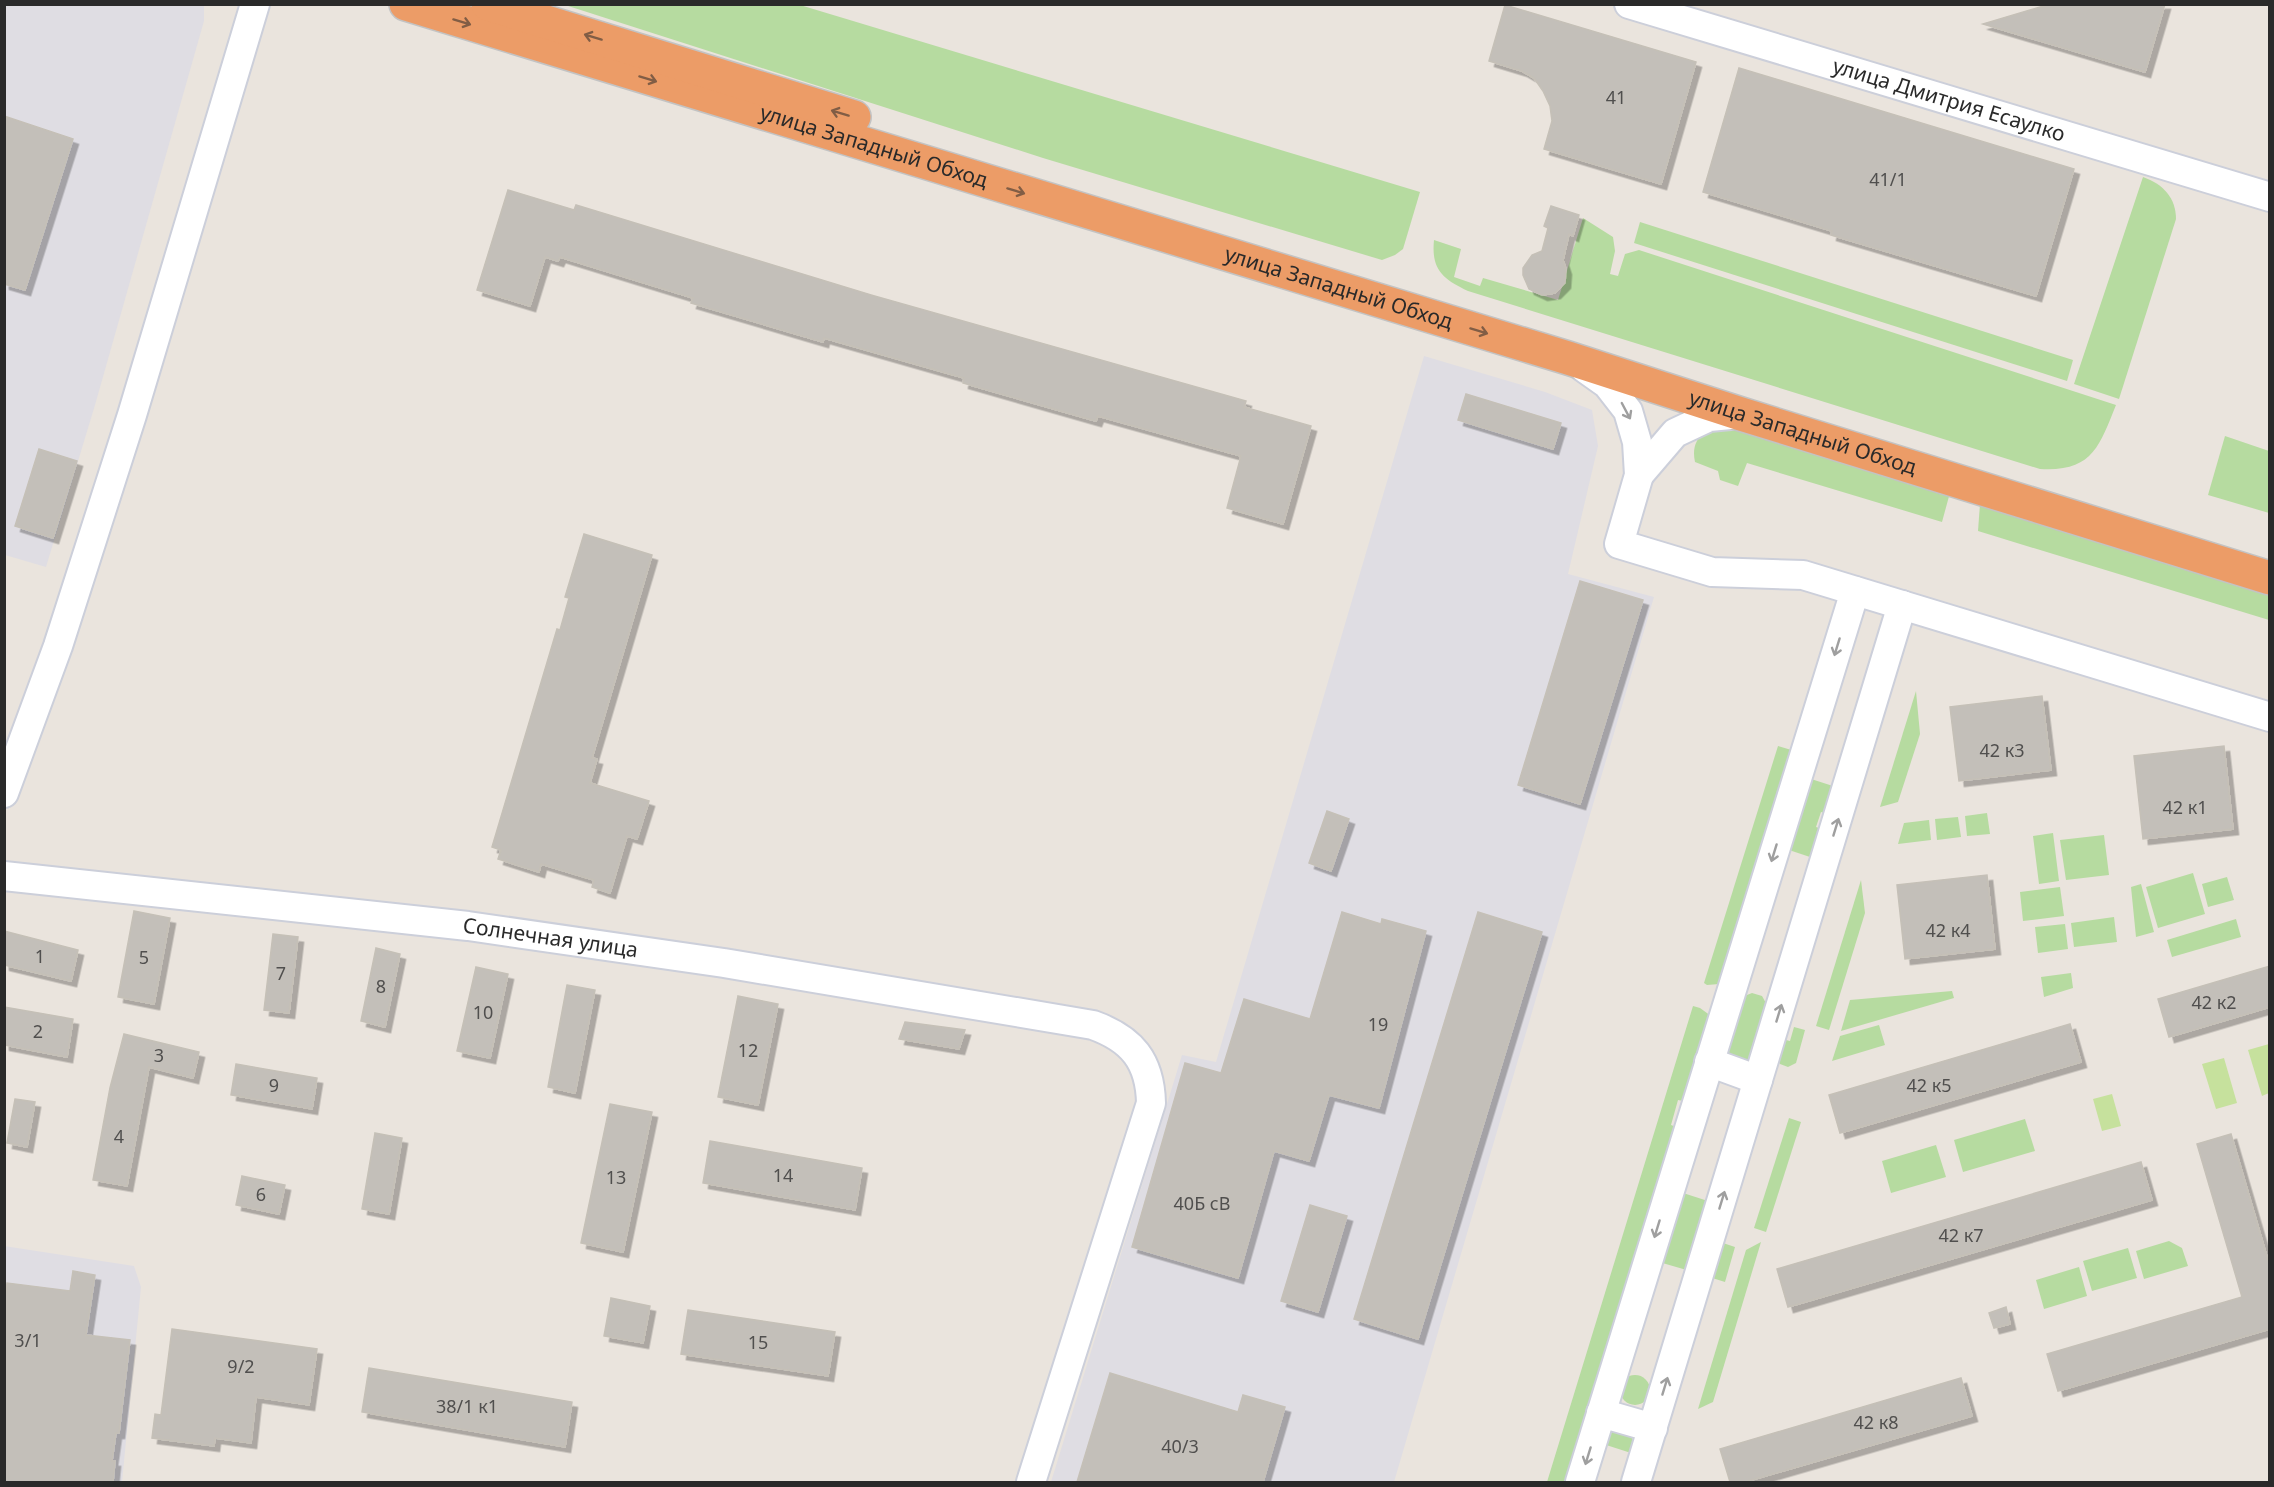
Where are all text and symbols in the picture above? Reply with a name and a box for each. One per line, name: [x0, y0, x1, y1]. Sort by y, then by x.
one-way arrow: [452, 17, 471, 28]
one-way arrow: [584, 31, 603, 42]
street label: улица Дмитрия Есаулко: [1829, 51, 2069, 148]
one-way arrow: [638, 74, 657, 85]
house number: 41: [1606, 85, 1626, 109]
street label: улица Западный Обход: [757, 98, 992, 194]
one-way arrow: [831, 107, 850, 118]
house number: 41/1: [1869, 167, 1907, 191]
one-way arrow: [1006, 186, 1025, 197]
street label: улица Западный Обход: [1222, 239, 1457, 335]
one-way arrow: [1469, 326, 1488, 337]
street label: улица Западный Обход: [1686, 383, 1920, 481]
one-way arrow: [1621, 401, 1632, 419]
one-way arrow: [1831, 637, 1842, 656]
house number: 42 к3: [1979, 738, 2025, 762]
house number: 42 к1: [2162, 795, 2208, 819]
one-way arrow: [1831, 818, 1842, 837]
one-way arrow: [1768, 843, 1779, 862]
street label: Солнечная улица: [461, 910, 640, 963]
house number: 42 к4: [1925, 918, 1971, 942]
house number: 1: [35, 944, 45, 968]
house number: 5: [139, 945, 149, 969]
house number: 7: [276, 961, 286, 985]
house number: 8: [376, 974, 386, 998]
house number: 42 к2: [2191, 990, 2237, 1014]
house number: 10: [473, 1000, 493, 1024]
one-way arrow: [1774, 1004, 1785, 1023]
house number: 19: [1368, 1012, 1388, 1036]
house number: 2: [33, 1019, 43, 1043]
house number: 12: [738, 1038, 758, 1062]
house number: 3: [154, 1043, 164, 1067]
house number: 9: [269, 1073, 279, 1097]
house number: 42 к5: [1906, 1073, 1952, 1097]
house number: 4: [114, 1124, 124, 1148]
house number: 14: [773, 1163, 793, 1187]
house number: 13: [606, 1165, 626, 1189]
house number: 6: [256, 1182, 266, 1206]
house number: 40Б сВ: [1174, 1191, 1230, 1215]
one-way arrow: [1717, 1191, 1728, 1210]
one-way arrow: [1651, 1219, 1662, 1238]
house number: 42 к7: [1938, 1223, 1984, 1247]
house number: 3/1: [14, 1328, 42, 1352]
house number: 15: [748, 1330, 768, 1354]
house number: 9/2: [227, 1354, 255, 1378]
one-way arrow: [1660, 1377, 1671, 1396]
house number: 38/1 к1: [436, 1394, 498, 1418]
house number: 42 к8: [1853, 1410, 1899, 1434]
house number: 40/3: [1161, 1434, 1199, 1458]
one-way arrow: [1582, 1446, 1593, 1465]

